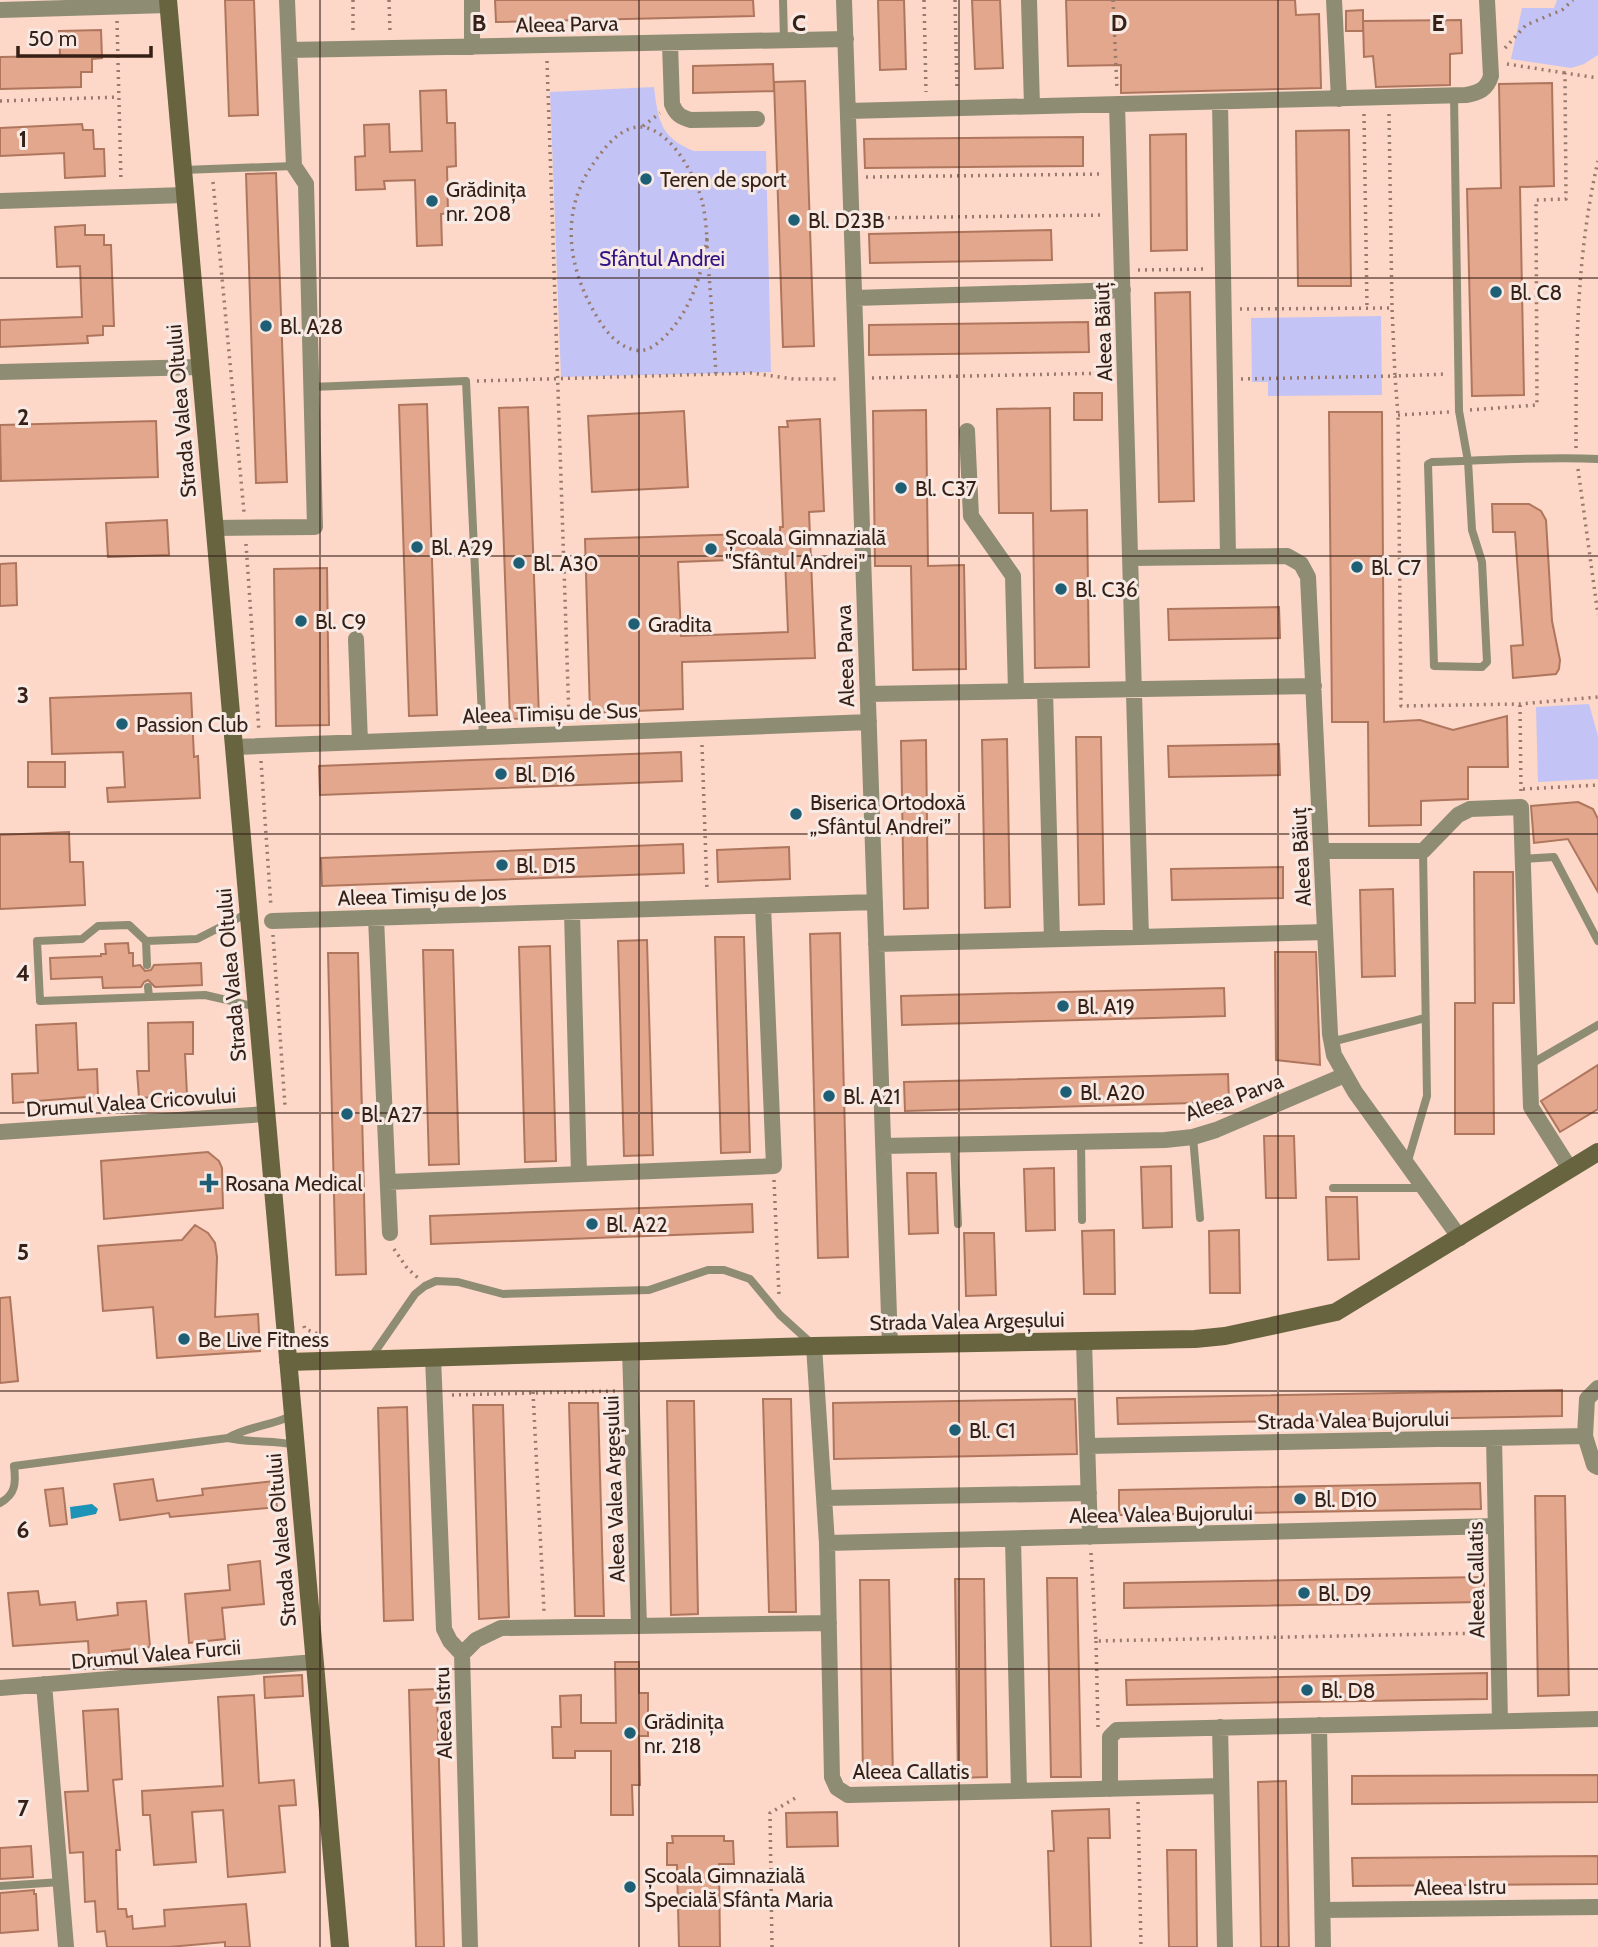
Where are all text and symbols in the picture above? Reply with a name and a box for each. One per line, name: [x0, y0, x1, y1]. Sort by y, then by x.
text: B: [472, 9, 486, 37]
text: C: [792, 9, 806, 37]
text: D: [1111, 9, 1127, 37]
text: E: [1431, 9, 1445, 37]
street label: Aleea Parva: [515, 11, 619, 37]
scale bar: [18, 14, 150, 58]
text: 50 m: [28, 26, 77, 51]
text: 1: [19, 125, 27, 153]
place label: Teren de sport: [660, 167, 787, 192]
marker: Teren de sport: [638, 171, 654, 187]
place label: Grădinița nr. 208: [446, 177, 526, 226]
marker: Grădinița nr. 208: [424, 193, 440, 209]
place label: Bl. D23B: [808, 208, 885, 233]
marker: Bl. D23B: [786, 212, 802, 228]
park label: Sfântul Andrei: [599, 246, 725, 271]
place label: Bl. C8: [1510, 280, 1562, 305]
street label: Aleea Băiuț: [1089, 282, 1119, 382]
marker: Bl. C8: [1488, 284, 1504, 300]
place label: Bl. A28: [280, 314, 343, 339]
marker: Bl. A28: [258, 318, 274, 334]
street label: Strada Valea Oltului: [161, 323, 201, 499]
text: 2: [17, 403, 29, 431]
place label: Bl. C37: [915, 476, 977, 501]
marker: Bl. C37: [893, 480, 909, 496]
place label: Școala Gimnazială "Sfântul Andrei": [725, 525, 886, 574]
place label: Bl. A29: [431, 535, 493, 560]
marker: Bl. A29: [409, 539, 425, 555]
marker: Școala Gimnazială "Sfântul Andrei": [703, 541, 719, 557]
place label: Bl. A30: [533, 551, 598, 576]
marker: Bl. A30: [511, 555, 527, 571]
place label: Bl. C7: [1371, 555, 1421, 580]
marker: Bl. C7: [1349, 559, 1365, 575]
place label: Bl. C36: [1075, 577, 1138, 602]
marker: Bl. C36: [1053, 581, 1069, 597]
street label: Aleea Parva: [831, 604, 859, 708]
place label: Bl. C9: [315, 609, 366, 634]
place label: Gradita: [648, 612, 712, 637]
marker: Bl. C9: [293, 613, 309, 629]
marker: Gradita: [626, 616, 642, 632]
text: 3: [17, 681, 29, 709]
street label: Aleea Timișu de Sus: [462, 697, 639, 731]
place label: Passion Club: [136, 712, 248, 737]
marker: Passion Club: [114, 716, 130, 732]
place label: Bl. D16: [515, 762, 576, 787]
marker: Bl. D16: [493, 766, 509, 782]
place label: Biserica Ortodoxă „Sfântul Andrei”: [810, 790, 966, 839]
marker: Biserica Ortodoxă „Sfântul Andrei”: [788, 806, 804, 822]
street label: Aleea Băiuț: [1286, 807, 1318, 907]
place label: Bl. D15: [516, 853, 576, 878]
marker: Bl. D15: [494, 857, 510, 873]
street label: Aleea Timișu de Jos: [337, 880, 507, 912]
street label: Strada Valea Oltului: [211, 887, 251, 1063]
text: 4: [16, 959, 30, 987]
place label: Bl. A19: [1077, 994, 1135, 1019]
marker: Bl. A19: [1055, 998, 1071, 1014]
street label: Aleea Parva: [1181, 1068, 1287, 1126]
place label: Bl. A20: [1080, 1080, 1145, 1105]
street label: Drumul Valea Cricovului: [25, 1082, 237, 1122]
place label: Bl. A21: [843, 1084, 900, 1109]
marker: Bl. A20: [1058, 1084, 1074, 1100]
marker: Bl. A21: [821, 1088, 837, 1104]
place label: Bl. A27: [361, 1102, 422, 1127]
marker: Bl. A27: [339, 1106, 355, 1122]
place label: Rosana Medical: [225, 1171, 362, 1196]
marker: Rosana Medical: [199, 1173, 219, 1193]
place label: Bl. A22: [606, 1212, 667, 1237]
marker: Bl. A22: [584, 1216, 600, 1232]
text: 5: [17, 1238, 29, 1266]
street label: Strada Valea Argeșului: [869, 1307, 1065, 1337]
place label: Be Live Fitness: [198, 1327, 329, 1352]
marker: Be Live Fitness: [176, 1331, 192, 1347]
street label: Aleea Valea Argeșului: [598, 1395, 632, 1583]
street label: Strada Valea Bujorului: [1257, 1406, 1449, 1435]
place label: Bl. C1: [969, 1418, 1015, 1443]
marker: Bl. C1: [947, 1422, 963, 1438]
street label: Strada Valea Oltului: [261, 1452, 301, 1628]
place label: Bl. D10: [1314, 1487, 1377, 1512]
marker: Bl. D10: [1292, 1491, 1308, 1507]
street label: Aleea Valea Bujorului: [1069, 1500, 1253, 1529]
text: 6: [17, 1516, 29, 1544]
street label: Aleea Callatis: [1462, 1521, 1490, 1639]
place label: Bl. D9: [1318, 1581, 1372, 1606]
marker: Bl. D9: [1296, 1585, 1312, 1601]
street label: Drumul Valea Furcii: [70, 1634, 242, 1674]
street label: Aleea Istru: [429, 1666, 457, 1760]
place label: Bl. D8: [1321, 1678, 1375, 1703]
marker: Bl. D8: [1299, 1682, 1315, 1698]
place label: Grădinița nr. 218: [644, 1709, 724, 1758]
marker: Grădinița nr. 218: [622, 1725, 638, 1741]
street label: Aleea Callatis: [853, 1759, 970, 1784]
text: 7: [17, 1794, 29, 1822]
place label: Școala Gimnazială Specială Sfânta Maria: [644, 1863, 833, 1912]
street label: Aleea Istru: [1414, 1874, 1506, 1900]
marker: Școala Gimnazială Specială Sfânta Maria: [622, 1879, 638, 1895]

